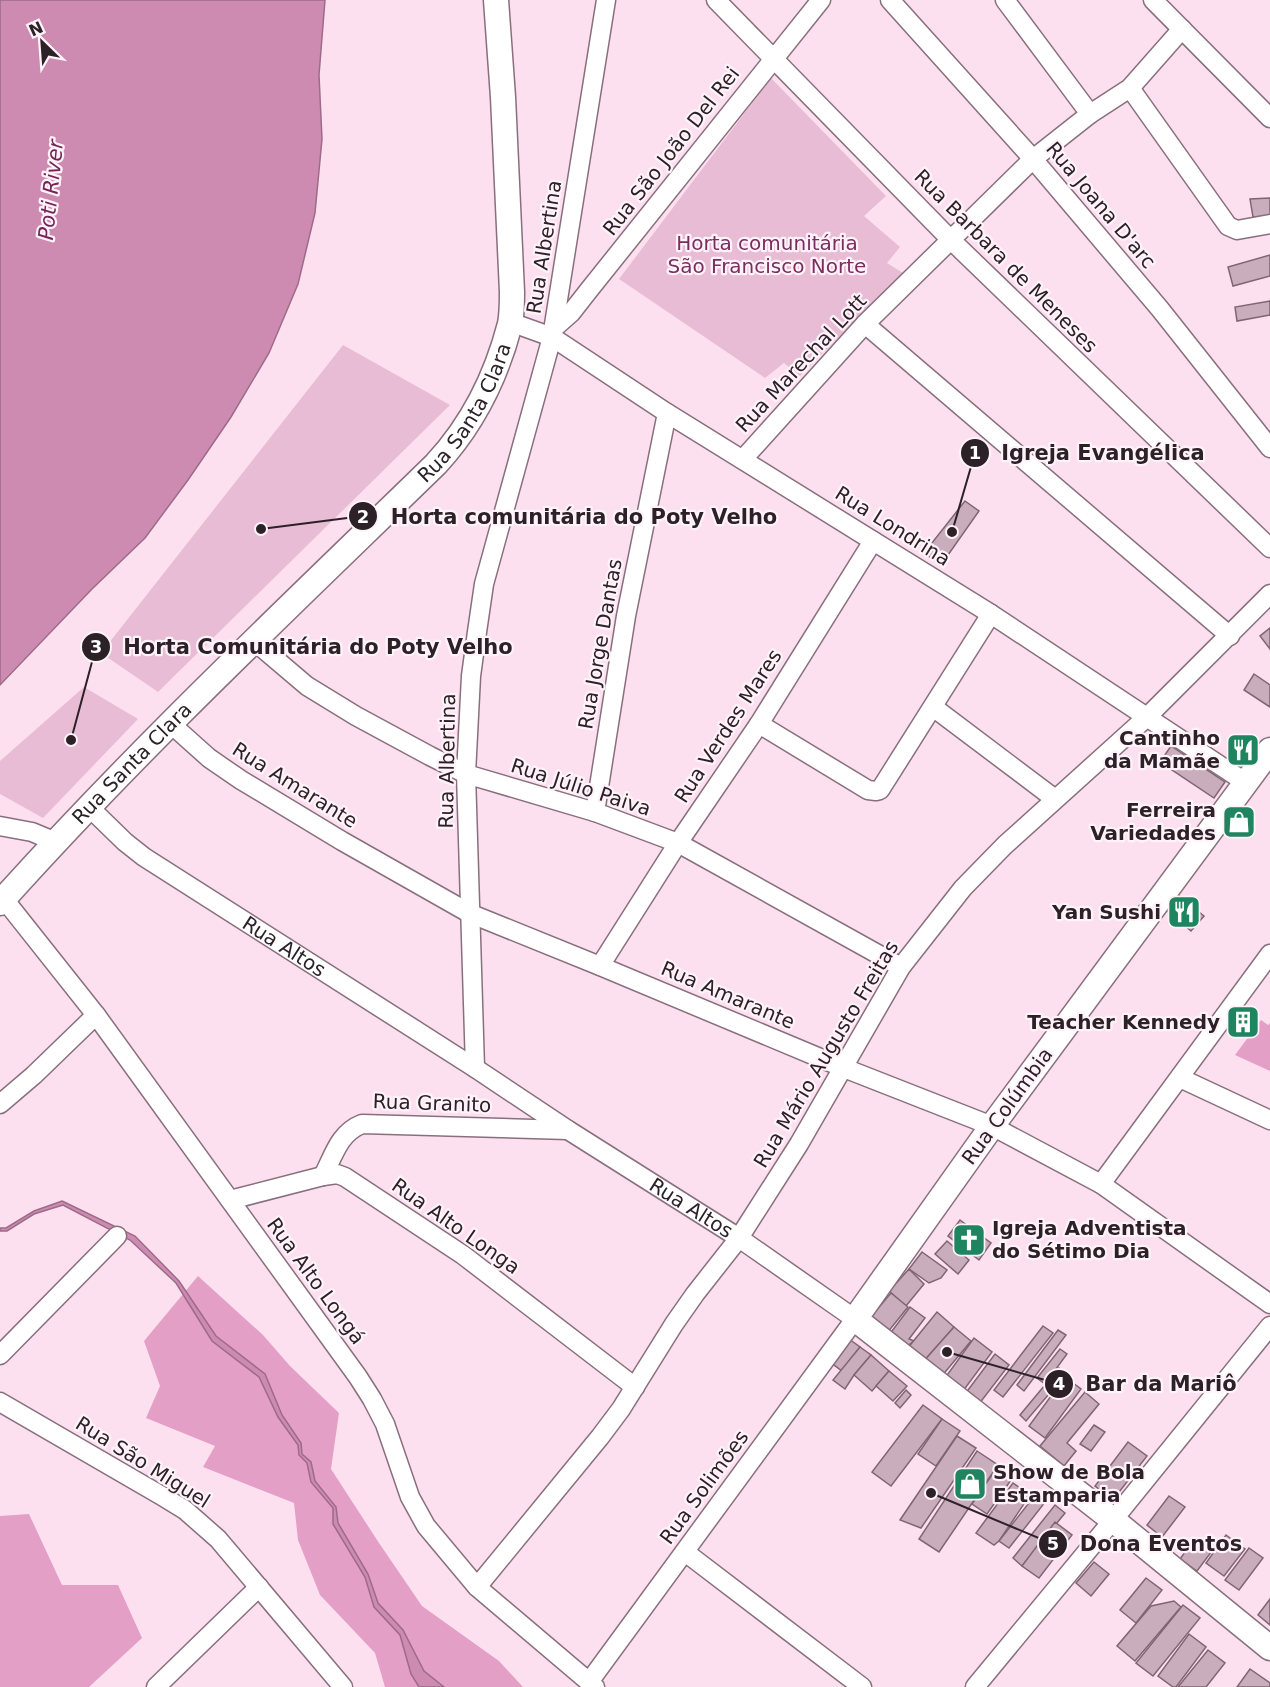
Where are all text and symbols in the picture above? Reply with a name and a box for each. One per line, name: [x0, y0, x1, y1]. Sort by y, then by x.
north arrow: [12, 12, 72, 72]
text: N: [26, 17, 46, 40]
street label: Rua São João Del Rei: [598, 62, 744, 240]
water label: Poti River: [34, 137, 68, 241]
street label: Rua Joana D'arc: [1041, 137, 1161, 273]
street label: Rua Barbara de Meneses: [909, 164, 1103, 358]
street label: Rua Albertina: [522, 178, 566, 316]
park label: Horta comunitária São Francisco Norte: [668, 231, 866, 278]
street label: Rua Marechal Lott: [731, 289, 871, 437]
street label: Rua Santa Clara: [412, 340, 516, 487]
callout: Igreja Evangélica: [960, 433, 1217, 472]
text: Igreja Evangélica: [1001, 441, 1205, 465]
text: 1: [969, 442, 981, 463]
street label: Rua Londrina: [831, 481, 955, 571]
callout: Horta comunitária do Poty Velho: [348, 497, 789, 536]
text: Horta comunitária do Poty Velho: [391, 505, 777, 529]
text: 2: [357, 506, 369, 527]
street label: Rua Jorge Dantas: [573, 557, 627, 731]
callout: Horta Comunitária do Poty Velho: [81, 627, 525, 666]
text: Horta Comunitária do Poty Velho: [123, 635, 513, 659]
text: 3: [90, 636, 102, 657]
street label: Rua Verdes Mares: [669, 645, 787, 807]
street label: Rua Albertina: [434, 693, 460, 829]
street label: Rua Santa Clara: [67, 697, 196, 829]
place label: Cantinho da Mamãe: [1104, 726, 1220, 773]
restaurant icon: Cantinho da Mamãe: [1225, 732, 1261, 768]
street label: Rua Amarante: [228, 737, 362, 833]
street label: Rua Júlio Paiva: [508, 753, 654, 821]
place label: Ferreira Variedades: [1090, 798, 1216, 845]
shop icon: Ferreira Variedades: [1221, 804, 1257, 840]
restaurant icon: Yan Sushi: [1166, 894, 1202, 930]
place label: Yan Sushi: [1051, 900, 1161, 924]
street label: Rua Altos: [238, 911, 330, 982]
street label: Rua Mário Augusto Freitas: [749, 936, 903, 1172]
street label: Rua Amarante: [657, 956, 799, 1034]
building icon: Teacher Kennedy: [1225, 1004, 1261, 1040]
place label: Teacher Kennedy: [1027, 1010, 1220, 1034]
street label: Rua Colúmbia: [957, 1043, 1057, 1169]
street label: Rua Granito: [372, 1089, 492, 1117]
street label: Rua Alto Longa: [387, 1173, 525, 1279]
street label: Rua Altos: [645, 1173, 738, 1243]
street label: Rua Alto Longá: [262, 1213, 370, 1349]
place label: Igreja Adventista do Sétimo Dia: [992, 1216, 1187, 1263]
church icon: Igreja Adventista do Sétimo Dia: [951, 1222, 987, 1258]
callout: Bar da Mariô: [1044, 1365, 1249, 1404]
text: Bar da Mariô: [1085, 1372, 1237, 1396]
text: 4: [1053, 1373, 1065, 1394]
street label: Rua São Miguel: [71, 1411, 215, 1513]
street label: Rua Solimões: [655, 1425, 753, 1549]
place label: Show de Bola Estamparia: [993, 1460, 1145, 1507]
shop icon: Show de Bola Estamparia: [952, 1466, 988, 1502]
callout: Dona Eventos: [1038, 1524, 1255, 1563]
text: Dona Eventos: [1080, 1532, 1242, 1556]
text: 5: [1047, 1533, 1059, 1554]

